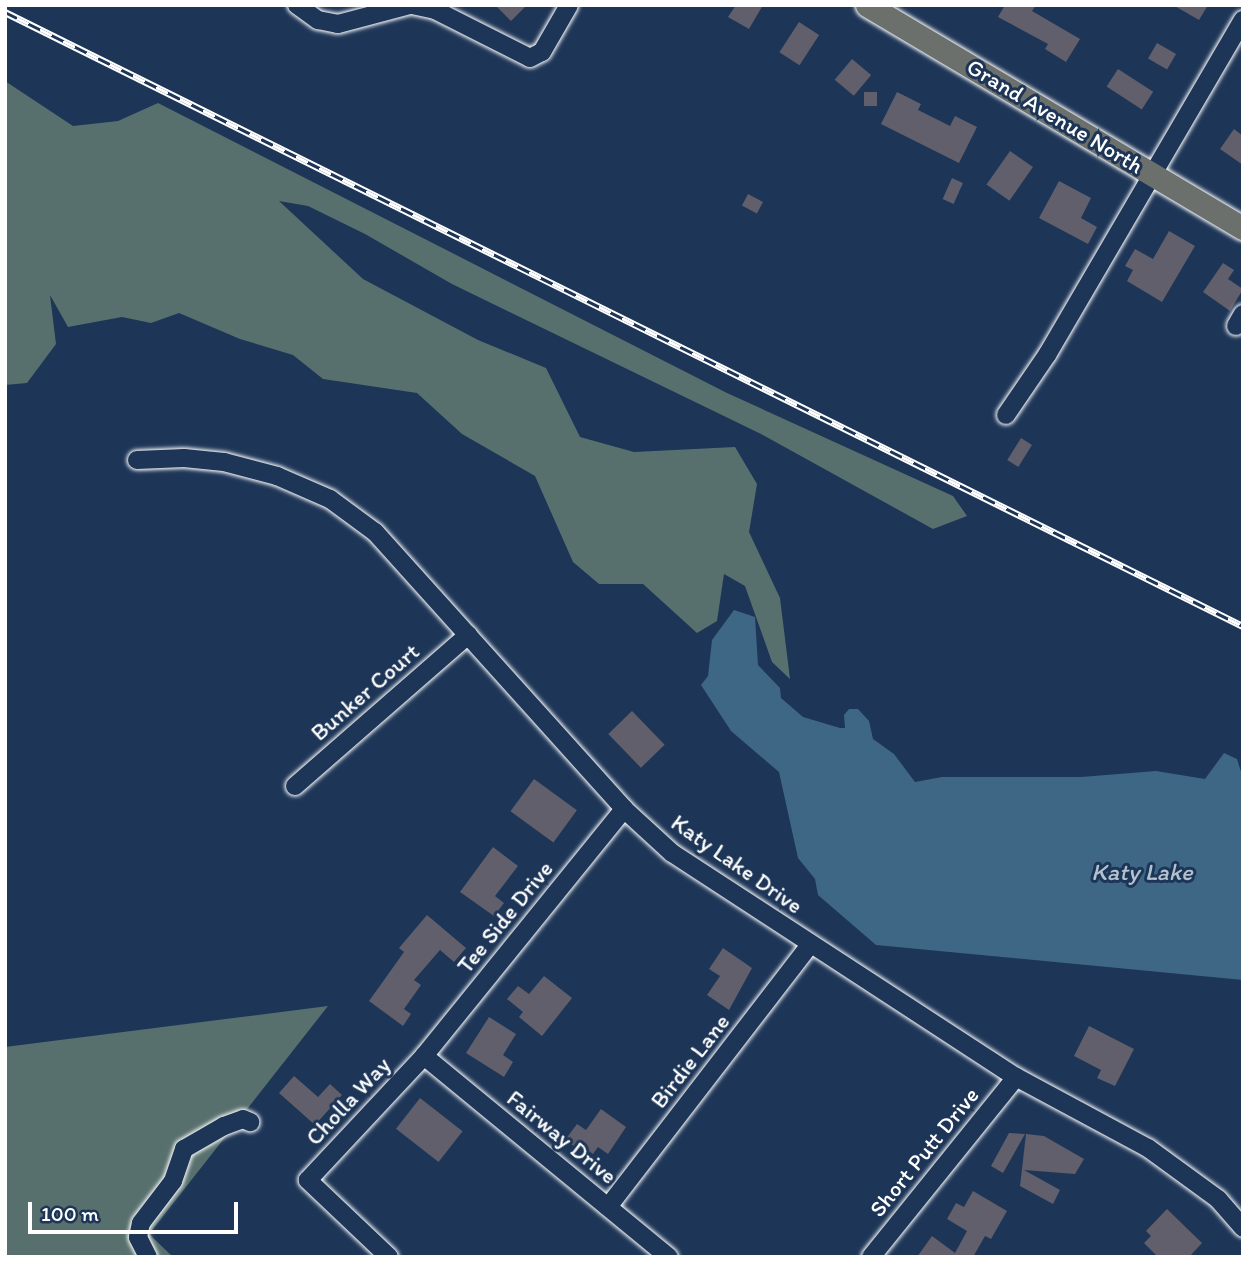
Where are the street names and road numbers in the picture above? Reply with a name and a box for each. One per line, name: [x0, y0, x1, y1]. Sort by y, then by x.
street label: Grand Avenue North: [962, 52, 1148, 180]
street label: Bunker Court: [305, 638, 425, 746]
street label: Katy Lake Drive: [666, 808, 808, 920]
street label: Tee Side Drive: [451, 855, 559, 979]
street label: Birdie Lane: [645, 1008, 735, 1114]
street label: Cholla Way: [300, 1051, 396, 1151]
street label: Short Putt Drive: [863, 1082, 985, 1222]
street label: Fairway Drive: [501, 1084, 623, 1190]

